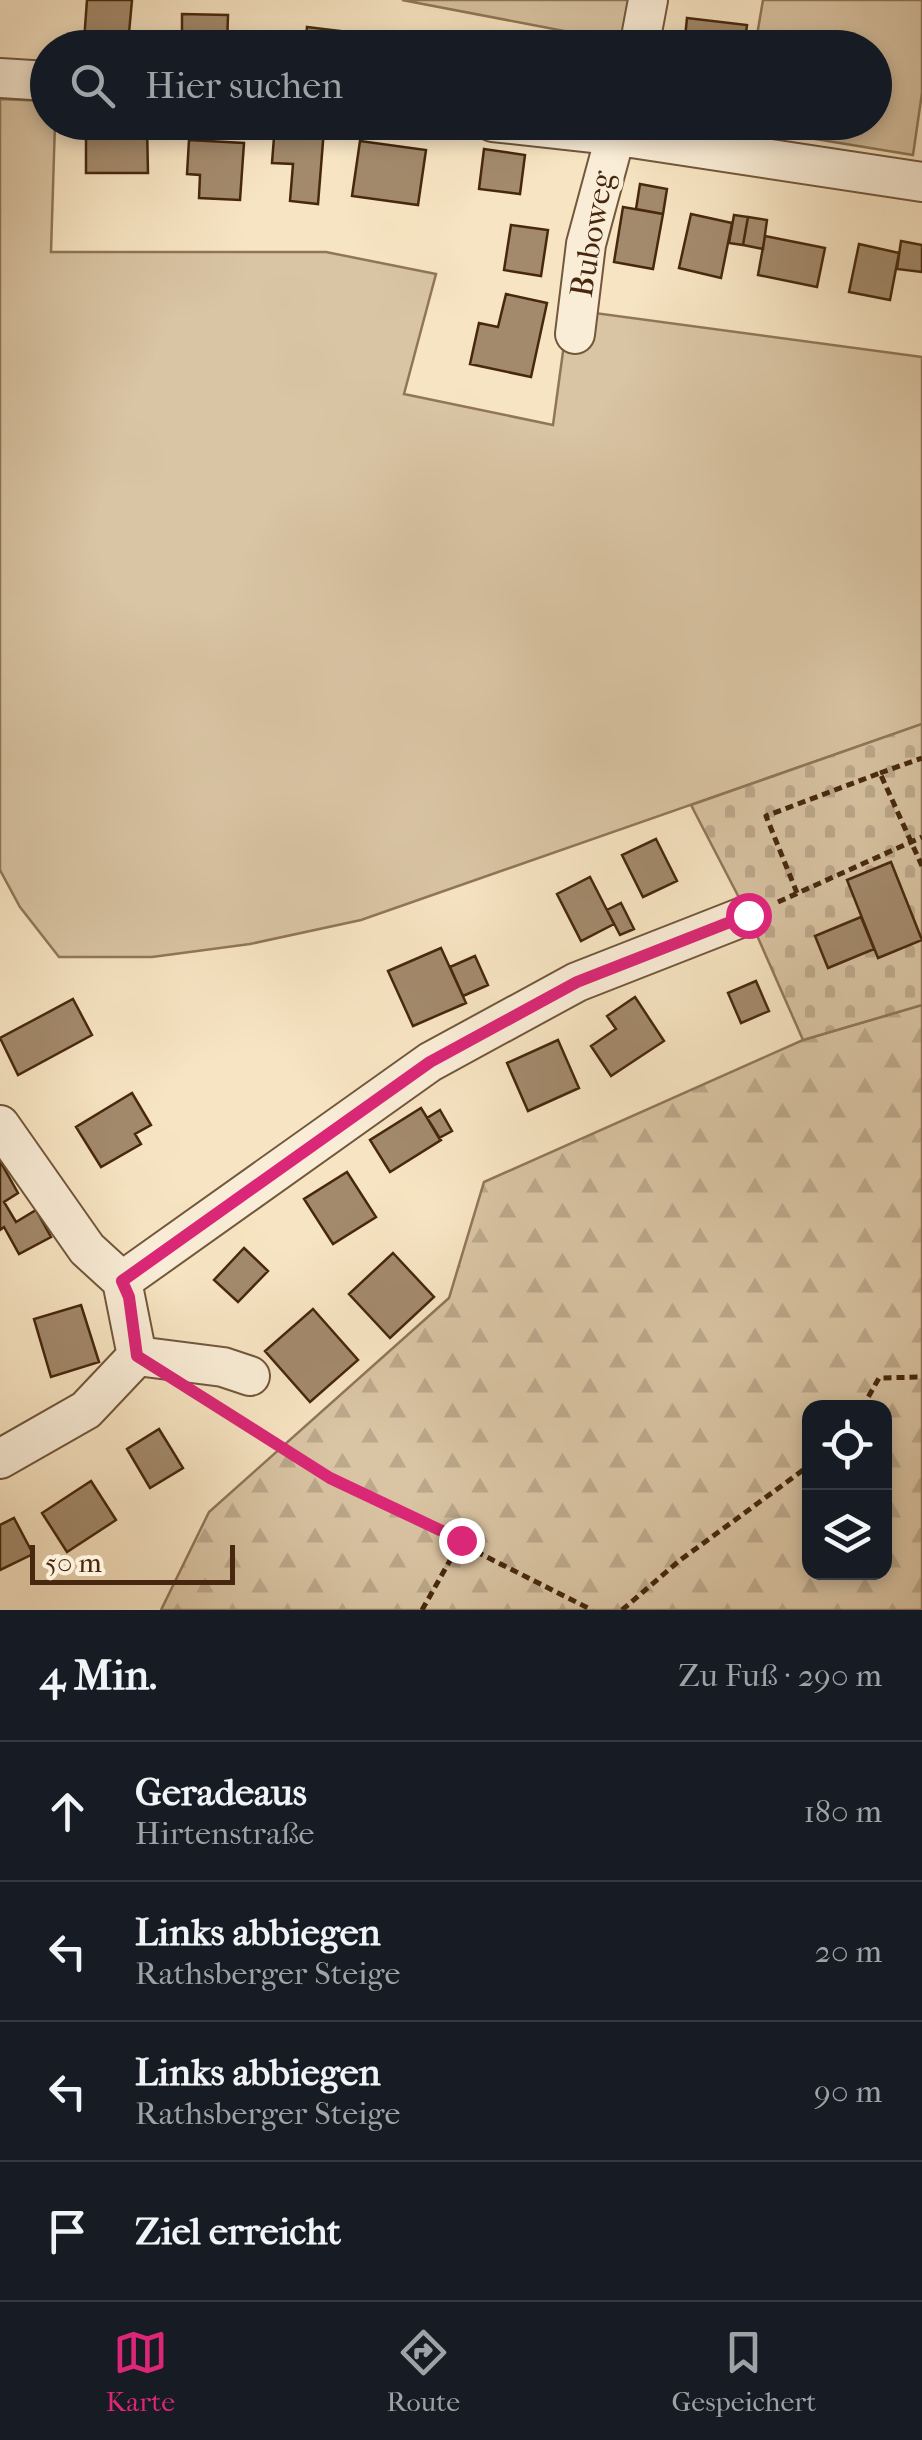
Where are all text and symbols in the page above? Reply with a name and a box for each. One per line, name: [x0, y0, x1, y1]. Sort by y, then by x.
search box: [30, 30, 892, 140]
icon: search: [65, 58, 120, 113]
text: Hier suchen: [145, 63, 343, 108]
street label: Buboweg: [563, 167, 621, 300]
route start: [726, 893, 772, 939]
map controls: [802, 1400, 892, 1580]
button: locate: [802, 1400, 892, 1490]
button: layers: [802, 1490, 892, 1580]
route end: [439, 1518, 485, 1564]
scale bar: [30, 1540, 235, 1584]
text: 50 m: [45, 1546, 102, 1579]
text: 4 Min.: [40, 1651, 157, 1700]
text: Zu Fuß · 290 m: [678, 1657, 882, 1694]
text: Geradeaus: [135, 1770, 307, 1815]
icon: ahead: [40, 1784, 95, 1839]
text: 180 m: [803, 1793, 882, 1830]
text: Hirtenstraße: [135, 1815, 314, 1852]
text: Links abbiegen: [135, 1910, 381, 1955]
icon: left: [40, 1924, 95, 1979]
text: 20 m: [814, 1933, 882, 1970]
text: Rathsberger Steige: [135, 1955, 400, 1992]
text: Links abbiegen: [135, 2050, 381, 2095]
icon: left: [40, 2064, 95, 2119]
text: 90 m: [814, 2073, 882, 2110]
text: Rathsberger Steige: [135, 2095, 400, 2132]
icon: arrive: [40, 2204, 95, 2259]
text: Ziel erreicht: [135, 2209, 341, 2254]
tab: Karte: [106, 2325, 175, 2418]
tab: Route: [387, 2325, 460, 2418]
tab: Gespeichert: [671, 2325, 816, 2418]

